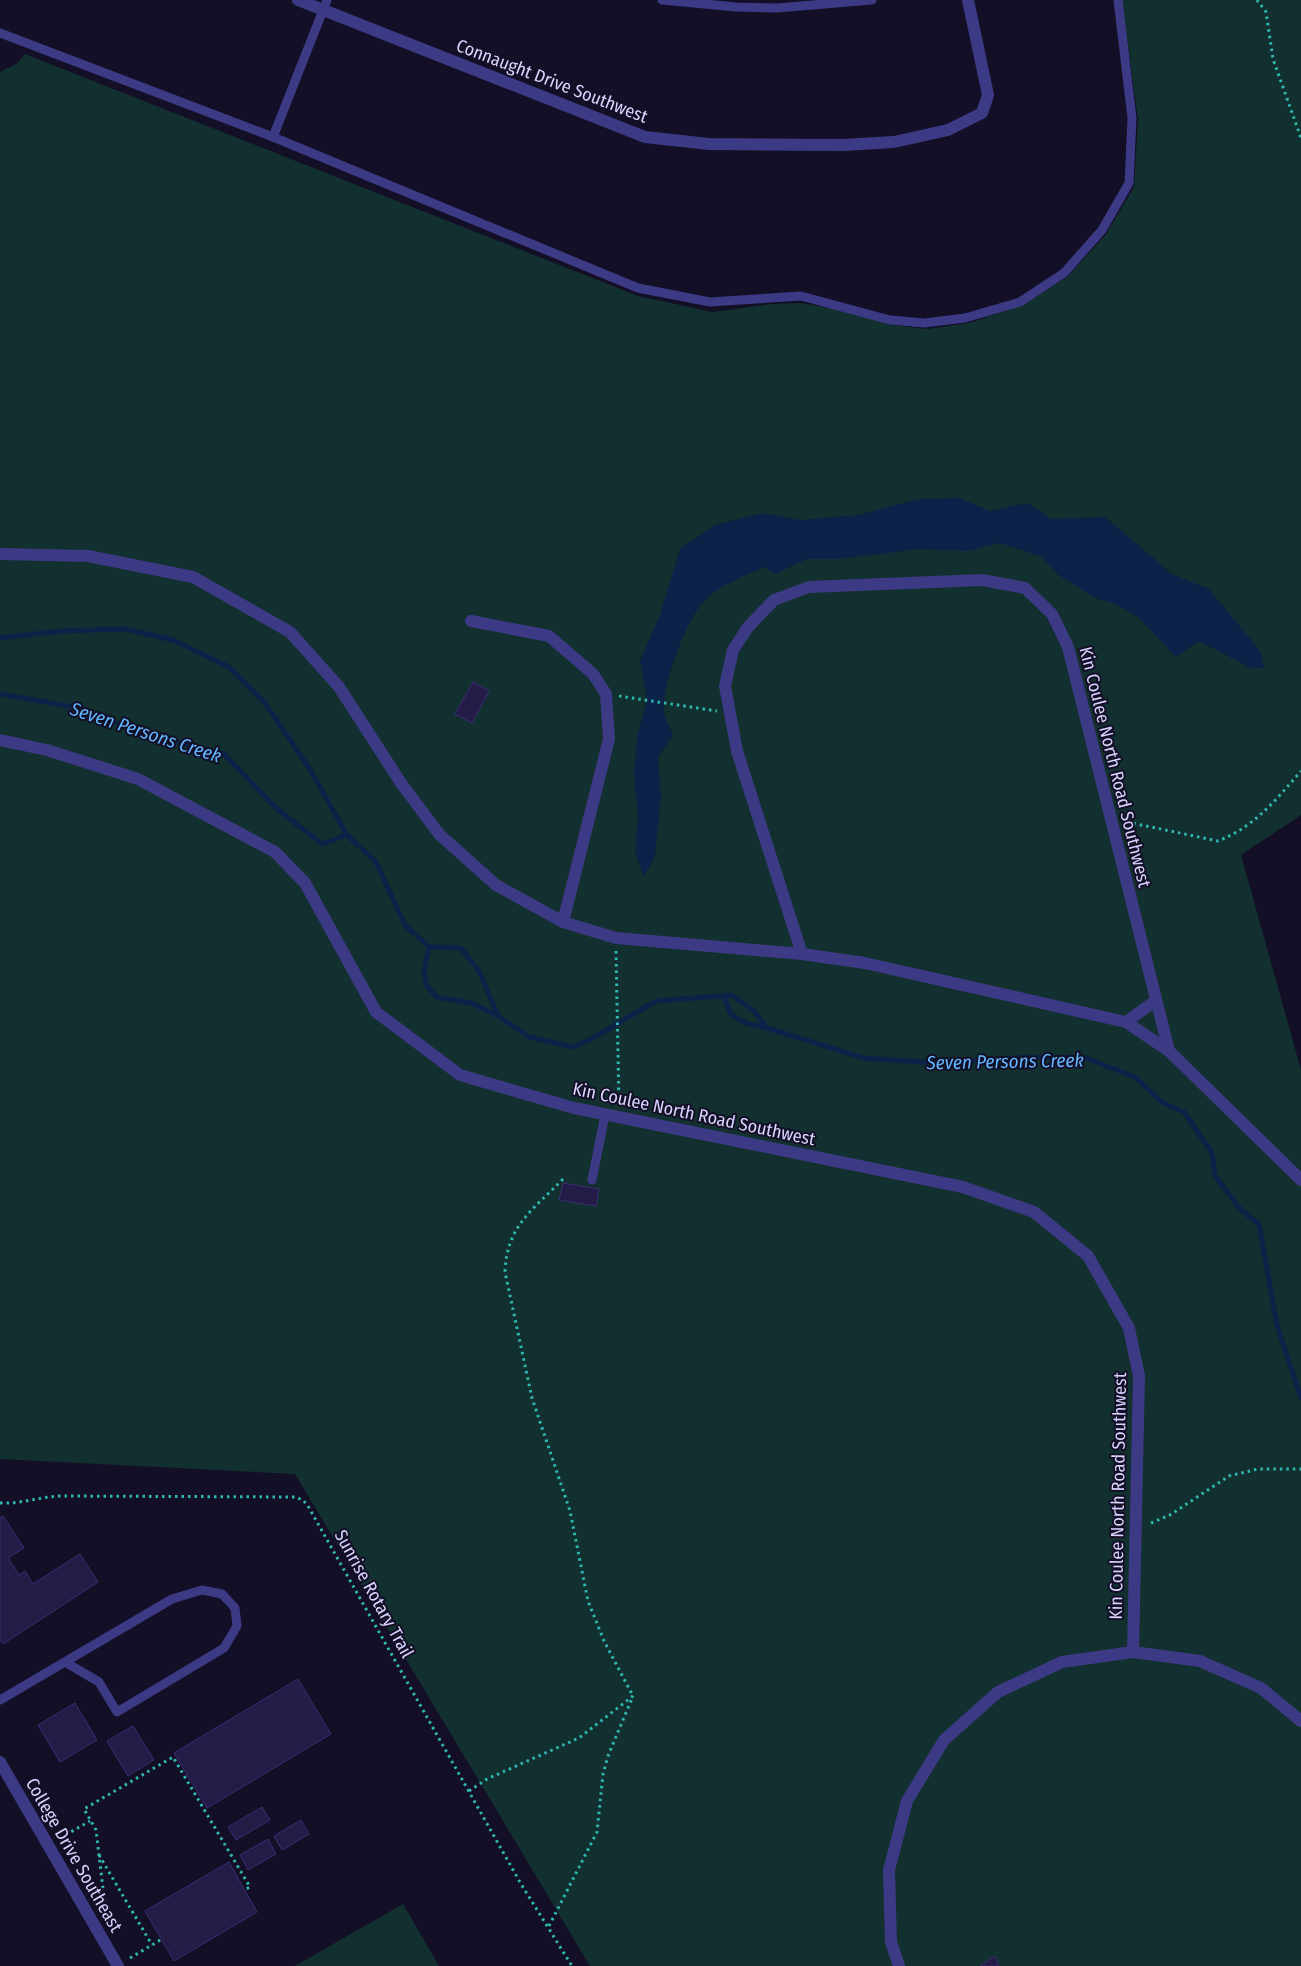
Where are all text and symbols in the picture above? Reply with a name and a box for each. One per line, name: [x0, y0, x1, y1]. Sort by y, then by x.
street label: Connaught Drive Southwest: [453, 34, 651, 128]
street label: Kin Coulee North Road Southwest: [1074, 644, 1156, 890]
water label: Seven Persons Creek: [66, 697, 224, 768]
water label: Seven Persons Creek: [925, 1049, 1084, 1074]
street label: Kin Coulee North Road Southwest: [571, 1078, 817, 1150]
street label: Kin Coulee North Road Southwest: [1105, 1372, 1131, 1620]
street label: Sunrise Rotary Trail: [330, 1526, 418, 1662]
street label: College Drive Southeast: [21, 1774, 127, 1936]

